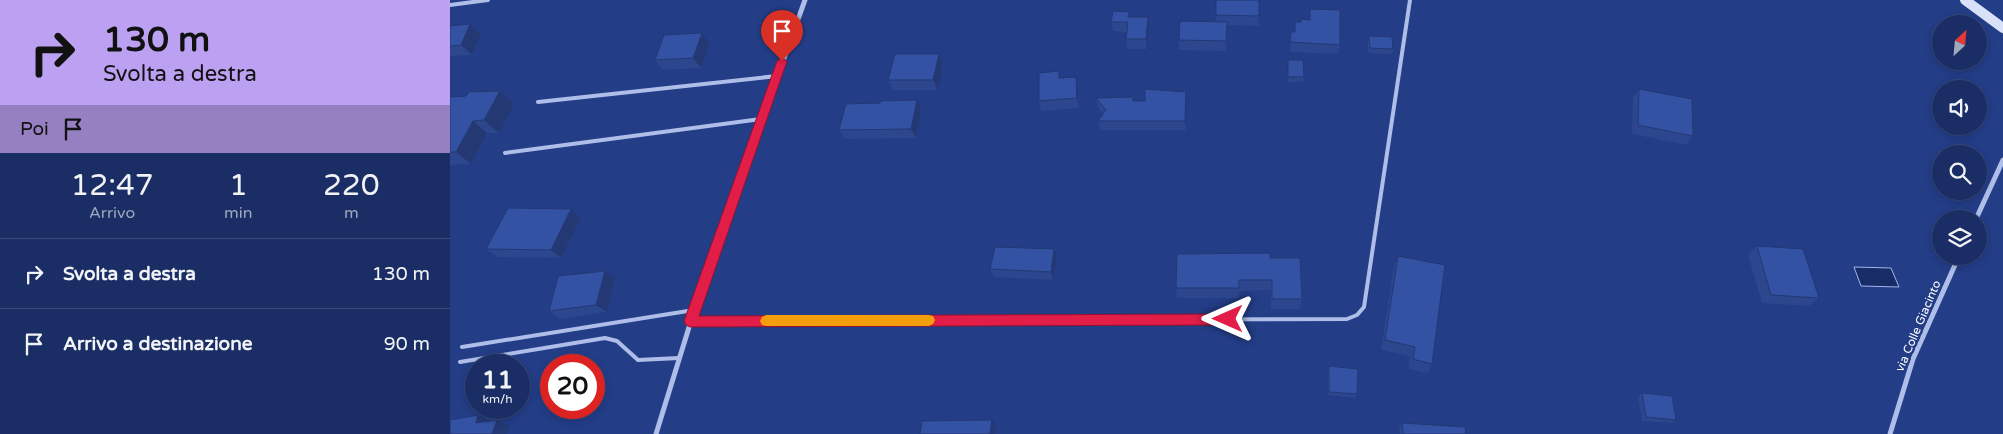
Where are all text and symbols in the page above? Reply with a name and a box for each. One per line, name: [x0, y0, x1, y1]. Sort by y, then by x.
pin: [761, 10, 803, 61]
north arrow: [1932, 15, 1988, 70]
map controls: [1932, 15, 1987, 265]
icon: arrive: [768, 17, 796, 45]
text: 130 m: [103, 19, 210, 61]
icon: right: [20, 20, 85, 85]
text: Svolta a destra: [103, 61, 257, 87]
button: sound: [1932, 80, 1987, 135]
icon: arrive: [59, 115, 87, 143]
text: Poi: [20, 118, 49, 140]
button: search: [1932, 145, 1987, 200]
text: 12:47: [70, 167, 154, 204]
text: 1: [229, 167, 248, 204]
text: 220: [323, 167, 380, 204]
text: Arrivo: [89, 203, 135, 223]
text: min: [224, 203, 253, 223]
text: m: [344, 203, 359, 223]
button: layers: [1932, 210, 1987, 265]
icon: right: [20, 260, 48, 288]
text: Svolta a destra: [63, 263, 196, 285]
text: 130 m: [372, 263, 430, 285]
street label: via Colle Giacinto: [1892, 278, 1944, 374]
position arrow: [1201, 292, 1253, 344]
icon: arrive: [20, 330, 48, 358]
text: Arrivo a destinazione: [63, 333, 253, 355]
text: 90 m: [384, 333, 430, 355]
speed limit sign: 20: [540, 354, 605, 419]
text: 11: [482, 365, 513, 395]
text: km/h: [482, 392, 513, 406]

